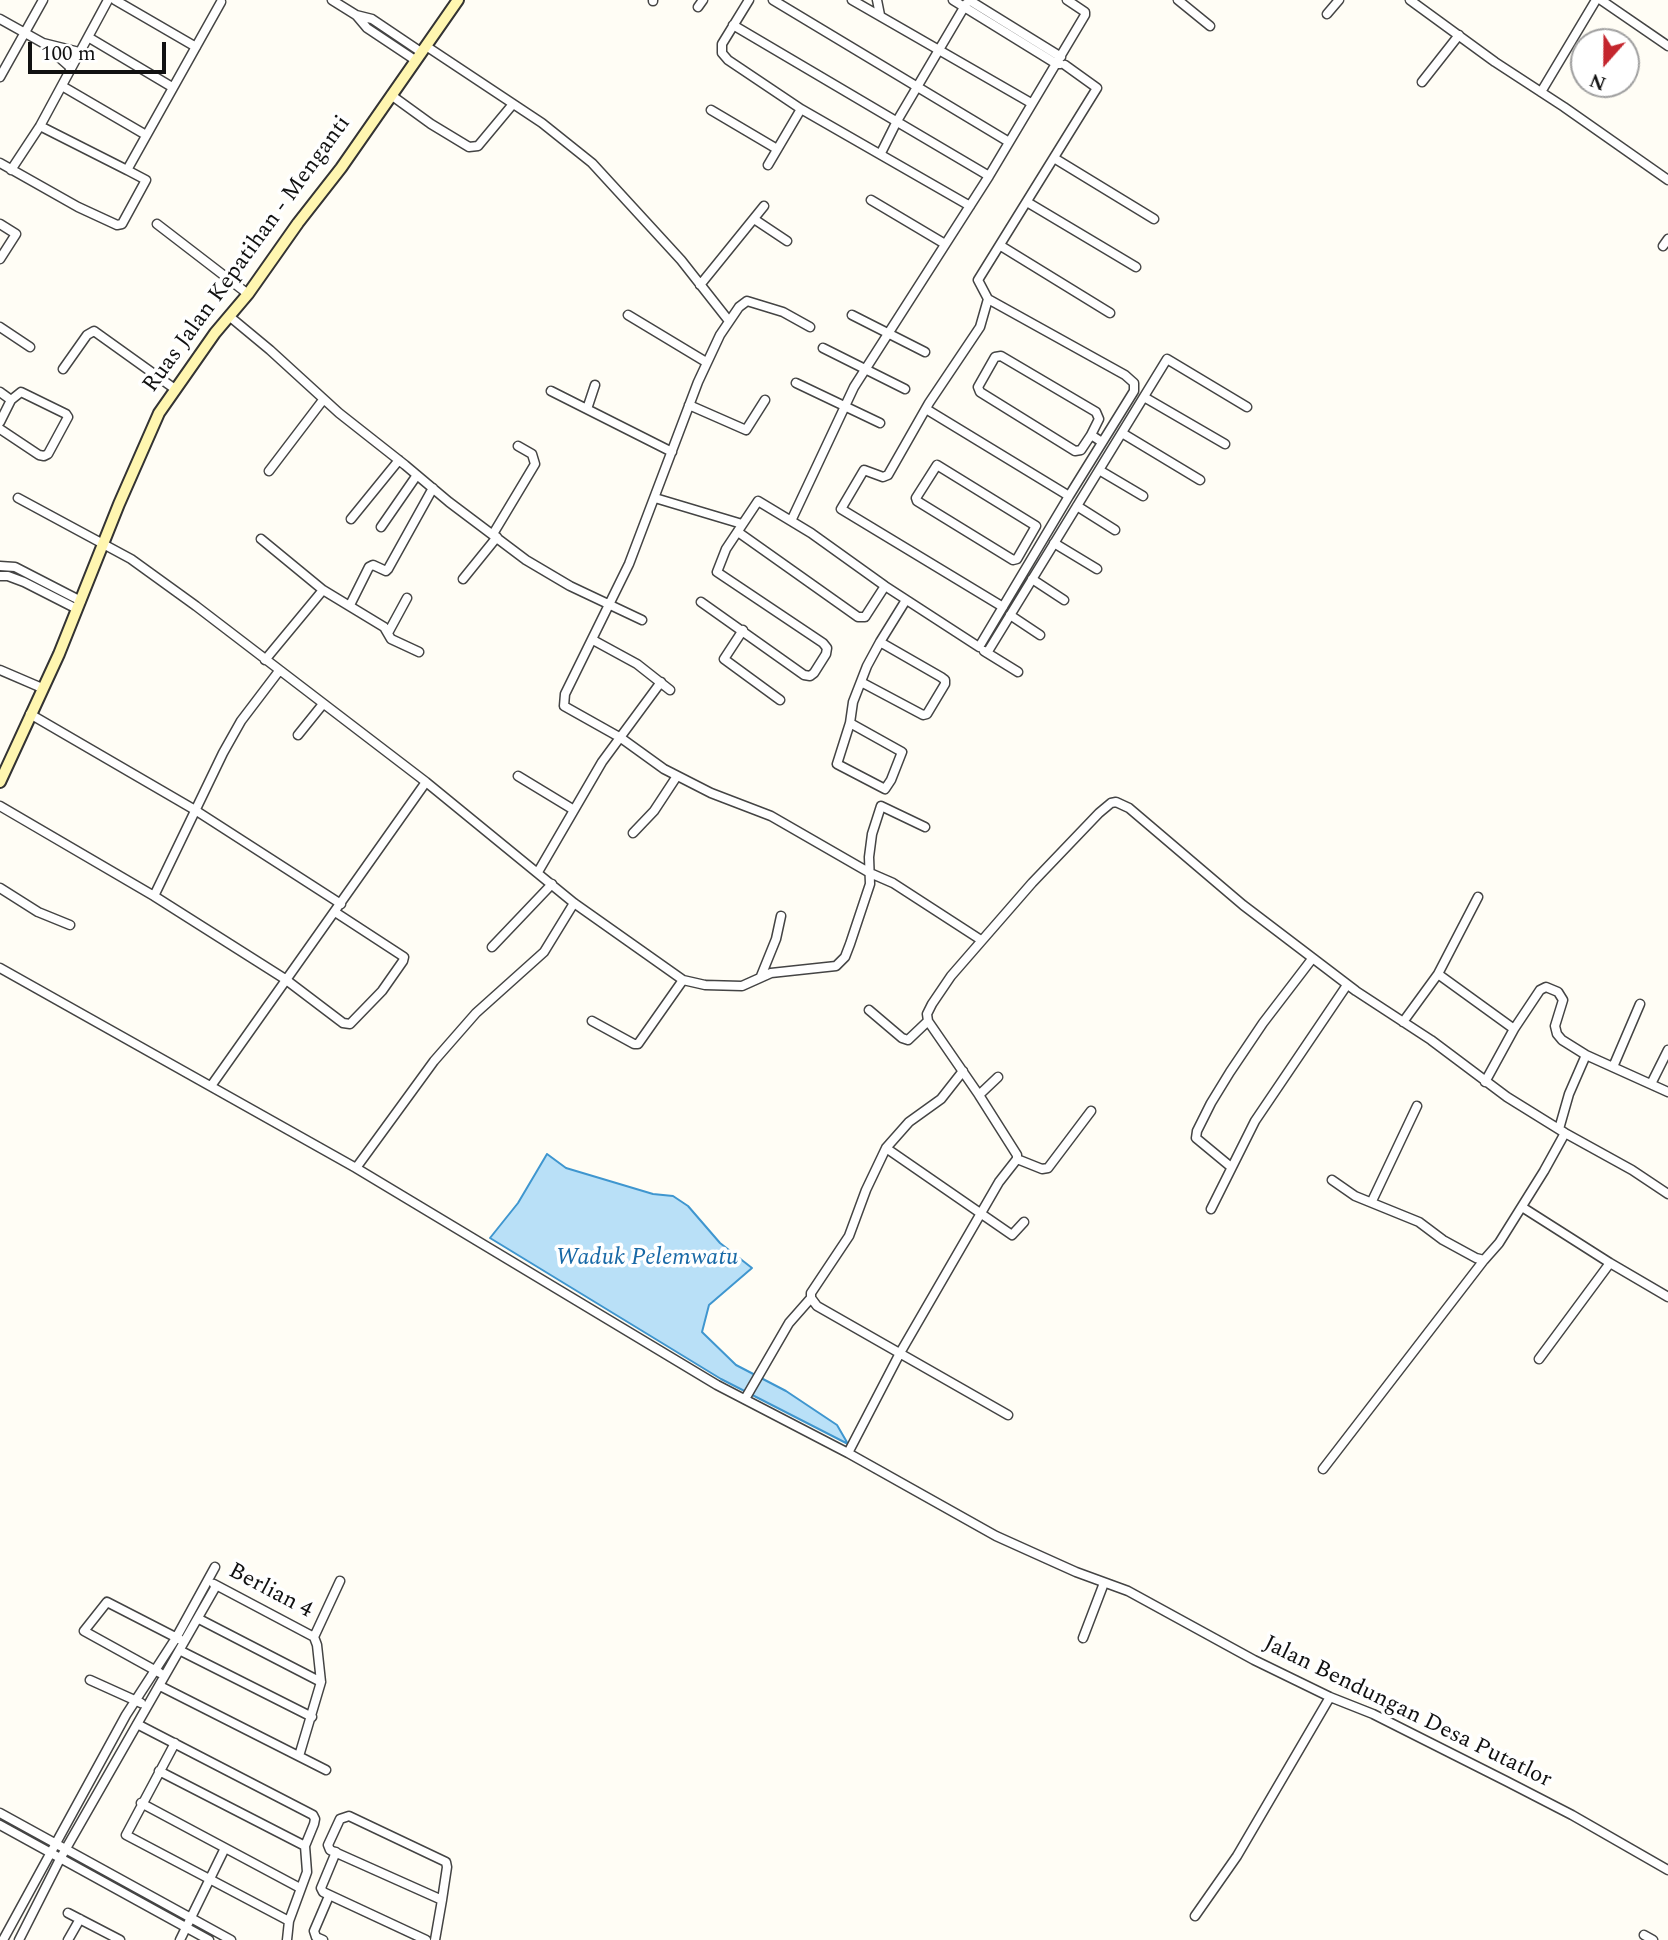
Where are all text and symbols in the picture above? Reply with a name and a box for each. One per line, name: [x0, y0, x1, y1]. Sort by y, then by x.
scale bar: [32, 28, 170, 72]
north arrow: [1570, 28, 1640, 98]
text: 100 m: [41, 38, 96, 70]
text: N: [1586, 65, 1610, 98]
street label: Ruas Jalan Kepatihan - Menganti: [138, 111, 358, 399]
water label: Waduk Pelemwatu: [556, 1245, 738, 1273]
street label: Berlian 4: [223, 1558, 317, 1626]
street label: Jalan Bendungan Desa Putatlor: [1258, 1631, 1556, 1795]

